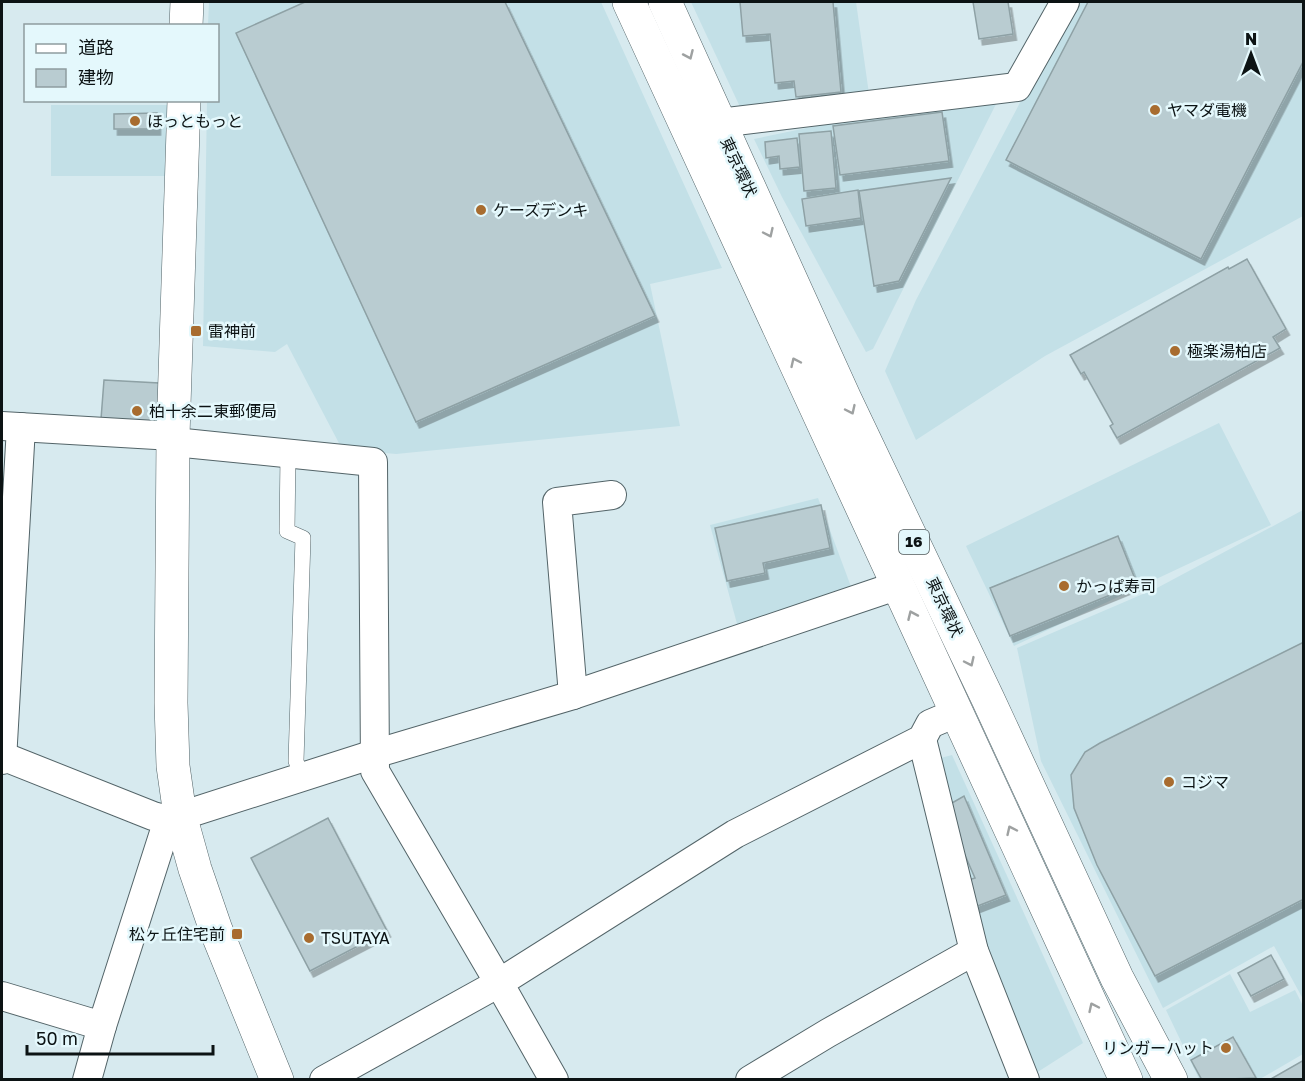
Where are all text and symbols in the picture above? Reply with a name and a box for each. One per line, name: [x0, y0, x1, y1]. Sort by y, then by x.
legend: [24, 24, 219, 102]
north arrow: [1221, 24, 1281, 84]
text: N: [1245, 29, 1257, 49]
text: 道路: [78, 36, 114, 58]
one-way arrow: [681, 49, 693, 60]
text: 建物: [78, 66, 114, 88]
place label: ヤマダ電機: [1167, 100, 1247, 120]
marker: ヤマダ電機: [1148, 103, 1162, 117]
place label: ほっともっと: [147, 111, 243, 131]
marker: ほっともっと: [128, 114, 142, 128]
street label: 東京環状: [716, 134, 762, 200]
place label: ケーズデンキ: [493, 200, 588, 220]
marker: ケーズデンキ: [474, 203, 488, 217]
one-way arrow: [762, 226, 774, 237]
place label: 雷神前: [208, 321, 256, 341]
marker: 雷神前: [189, 324, 203, 338]
place label: 極楽湯柏店: [1187, 341, 1267, 361]
marker: 極楽湯柏店: [1168, 344, 1182, 358]
one-way arrow: [791, 357, 803, 368]
place label: 柏十余二東郵便局: [149, 401, 277, 421]
one-way arrow: [843, 403, 855, 414]
marker: 柏十余二東郵便局: [130, 404, 144, 418]
road number: 16: [899, 530, 929, 554]
street label: 東京環状: [922, 574, 968, 640]
place label: かっぱ寿司: [1076, 576, 1156, 596]
marker: かっぱ寿司: [1057, 579, 1071, 593]
one-way arrow: [907, 610, 919, 621]
one-way arrow: [963, 655, 975, 666]
place label: コジマ: [1181, 772, 1229, 792]
marker: コジマ: [1162, 775, 1176, 789]
one-way arrow: [1006, 826, 1018, 837]
place label: 松ヶ丘住宅前: [129, 924, 225, 944]
marker: 松ヶ丘住宅前: [230, 927, 244, 941]
place label: TSUTAYA: [321, 928, 390, 948]
marker: TSUTAYA: [302, 931, 316, 945]
one-way arrow: [1089, 1003, 1101, 1014]
scale bar: [27, 1018, 213, 1056]
text: 50 m: [36, 1027, 78, 1049]
place label: リンガーハット: [1102, 1038, 1214, 1058]
marker: リンガーハット: [1219, 1041, 1233, 1055]

